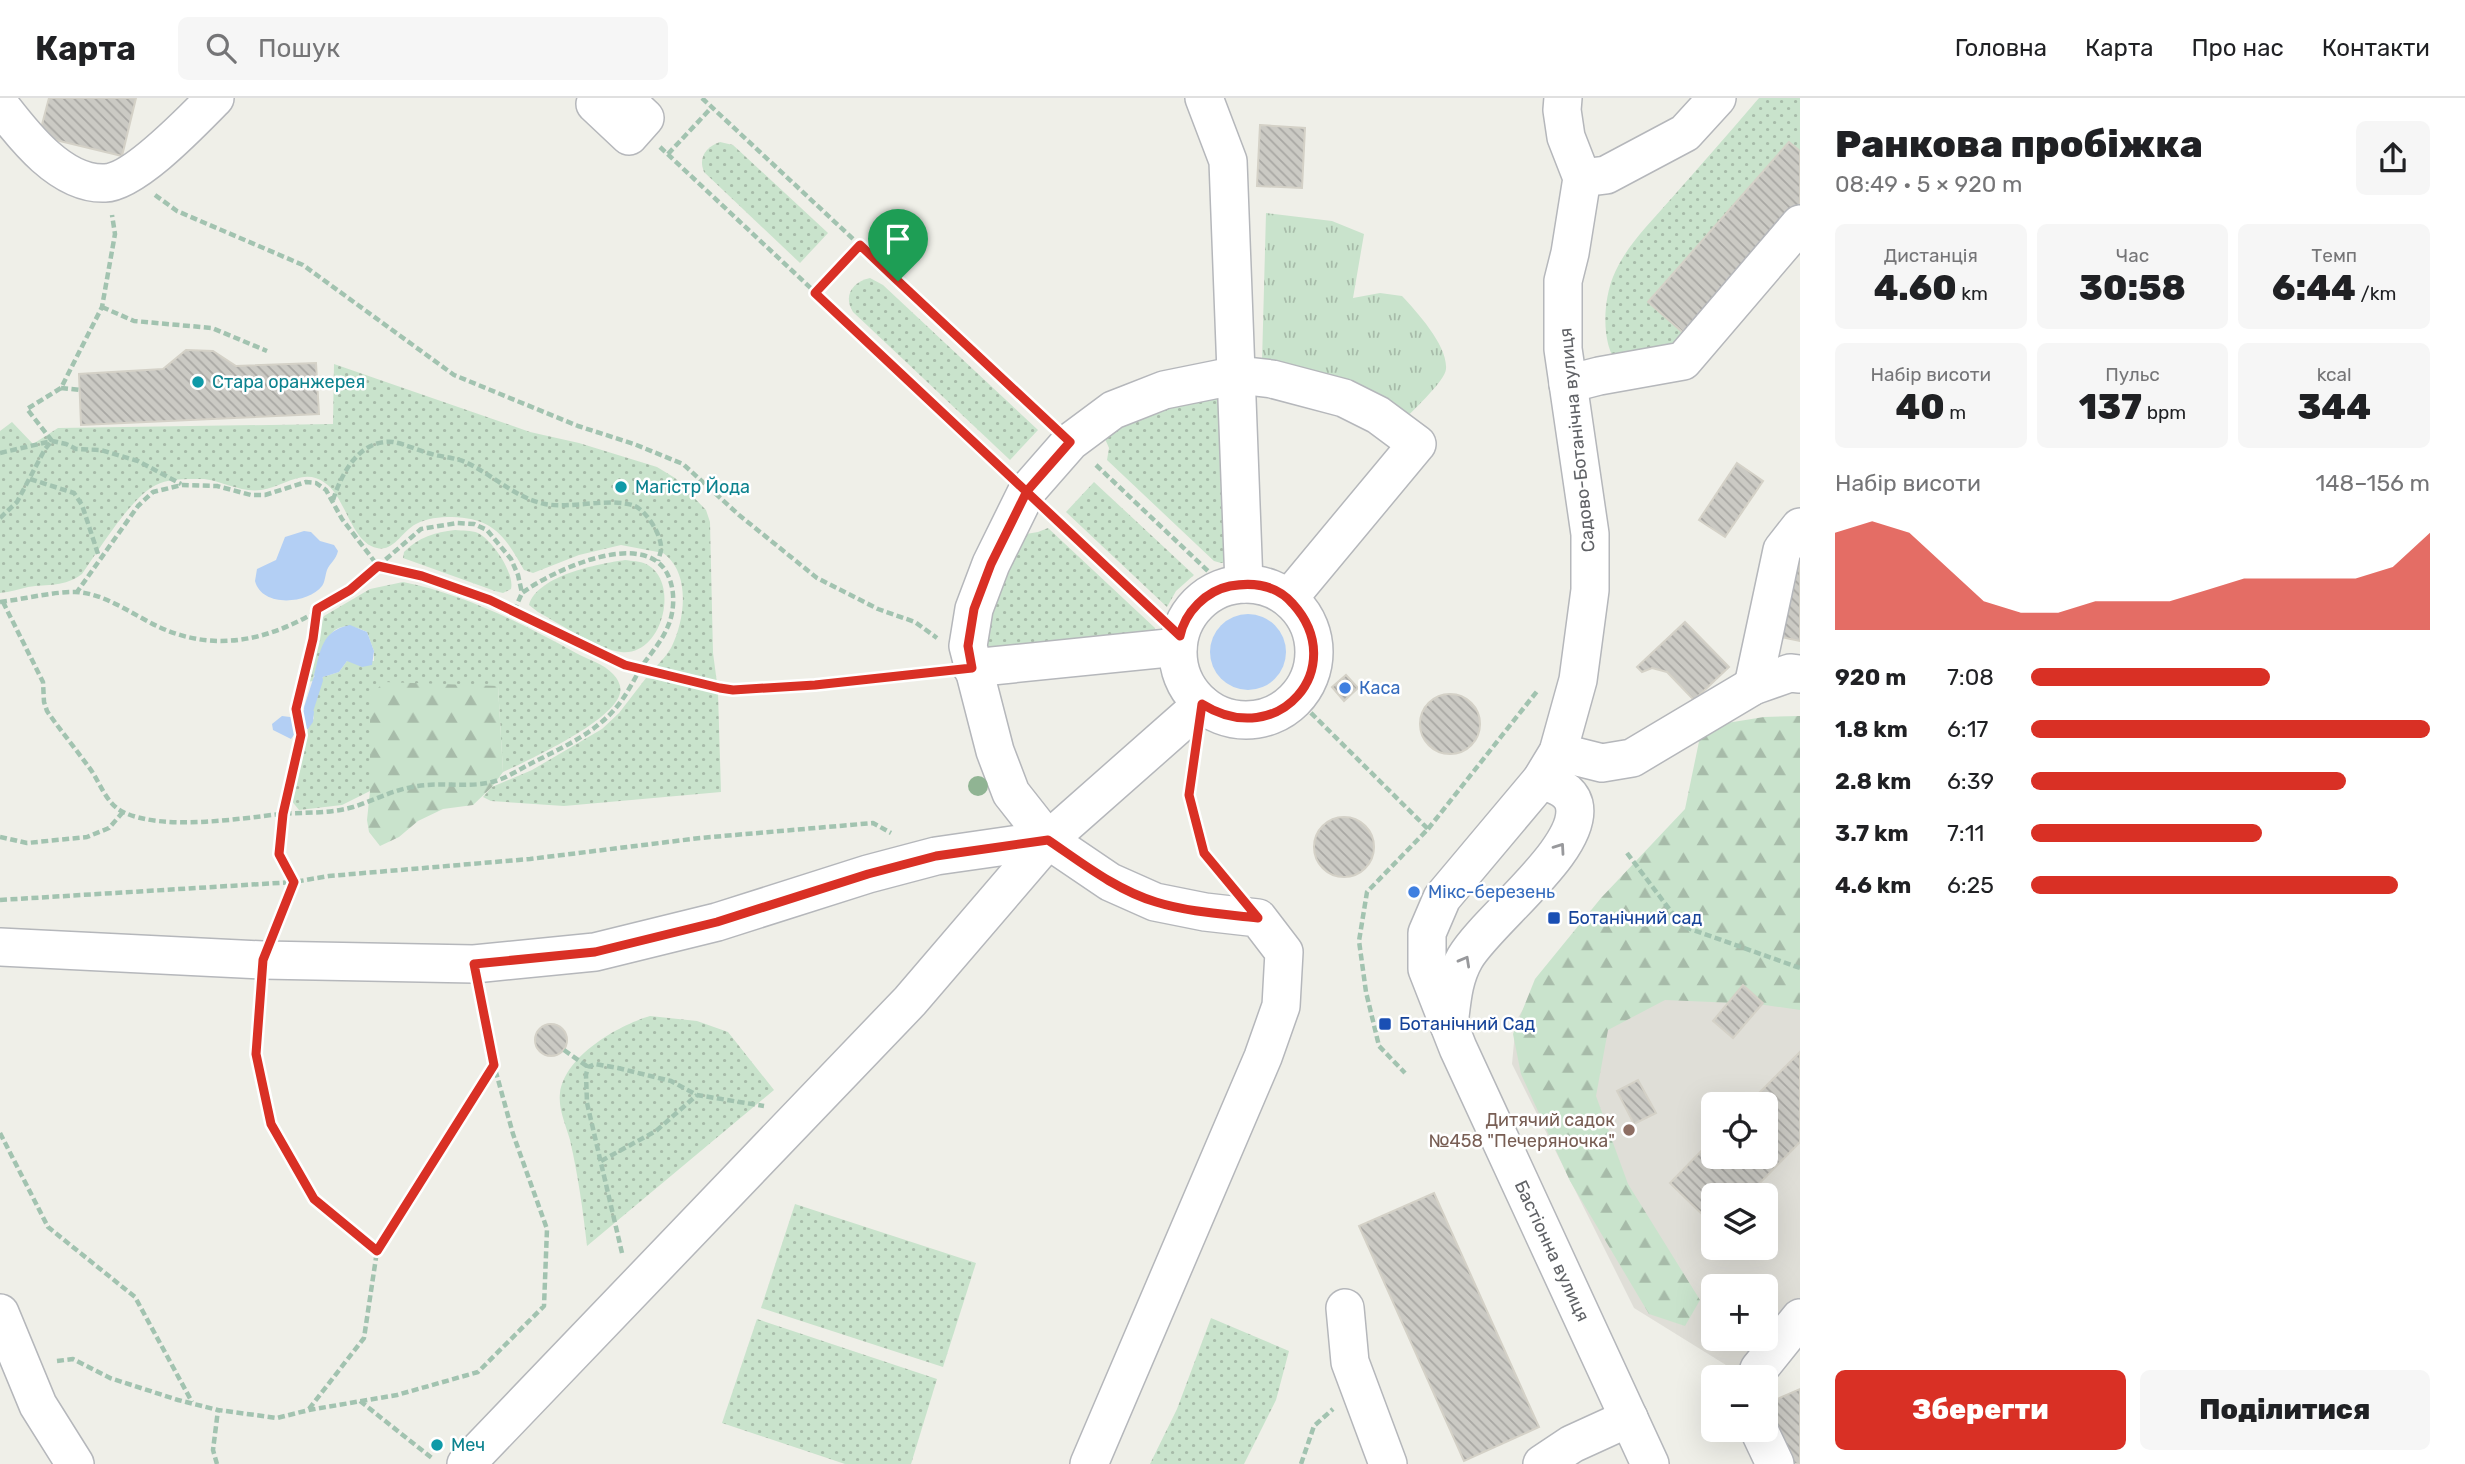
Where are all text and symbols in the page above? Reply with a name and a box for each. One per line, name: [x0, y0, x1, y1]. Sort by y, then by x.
search box: [178, 17, 668, 80]
text: Карта: [35, 29, 136, 68]
icon: search: [202, 29, 240, 67]
text: Пошук: [258, 33, 340, 64]
text: Головна: [1955, 34, 2047, 62]
text: Карта: [2085, 34, 2153, 62]
text: Про нас: [2191, 34, 2284, 62]
text: Контакти: [2322, 34, 2430, 62]
text: Ранкова пробіжка: [1835, 121, 2203, 167]
button: share: [2356, 121, 2430, 195]
text: 08:49 · 5 × 920 m: [1835, 170, 2022, 198]
pin: [868, 209, 928, 281]
icon: arrive: [879, 220, 917, 258]
text: Дистанція: [1884, 244, 1978, 267]
text: Час: [2116, 244, 2149, 267]
text: Темп: [2311, 244, 2357, 267]
text: 4.60: [1874, 267, 1957, 309]
text: 30:58: [2079, 267, 2186, 309]
text: 6:44: [2272, 267, 2356, 309]
text: km: [1957, 282, 1988, 305]
text: /km: [2356, 282, 2396, 305]
street label: Садово-Ботанічна вулиця: [1554, 327, 1600, 553]
text: Набір висоти: [1871, 363, 1991, 386]
text: Пульс: [2105, 363, 2160, 386]
text: kcal: [2317, 363, 2352, 386]
place label: Стара оранжерея: [212, 371, 365, 393]
marker: Стара оранжерея: [190, 374, 206, 390]
text: 40: [1895, 386, 1945, 428]
text: 137: [2079, 386, 2142, 428]
text: 344: [2297, 386, 2371, 428]
text: m: [1945, 401, 1966, 424]
text: bpm: [2142, 401, 2186, 424]
text: Набір висоти: [1835, 469, 1981, 497]
text: 148–156 m: [2315, 469, 2430, 497]
place label: Магістр Йода: [635, 476, 750, 498]
marker: Магістр Йода: [613, 479, 629, 495]
text: 920 m: [1835, 663, 1906, 691]
text: 7:08: [1947, 663, 1994, 691]
place label: Каса: [1359, 677, 1400, 699]
marker: Каса: [1337, 680, 1353, 696]
text: 1.8 km: [1835, 715, 1908, 743]
text: 6:17: [1947, 715, 1988, 743]
text: 2.8 km: [1835, 767, 1911, 795]
text: 6:39: [1947, 767, 1994, 795]
text: 3.7 km: [1835, 819, 1909, 847]
text: 7:11: [1947, 819, 1984, 847]
one-way arrow: [1552, 843, 1564, 856]
text: 4.6 km: [1835, 871, 1911, 899]
text: 6:25: [1947, 871, 1994, 899]
place label: Мікс-березень: [1428, 881, 1555, 903]
marker: Мікс-березень: [1406, 884, 1422, 900]
place label: Ботанічний сад: [1568, 907, 1702, 929]
marker: Ботанічний сад: [1546, 910, 1562, 926]
one-way arrow: [1457, 956, 1470, 968]
place label: Ботанічний Сад: [1399, 1013, 1535, 1035]
marker: Ботанічний Сад: [1377, 1016, 1393, 1032]
map controls: [1701, 1092, 1778, 1442]
button: locate: [1701, 1092, 1778, 1169]
place label: Дитячий садок №458 "Печеряночка": [1429, 1109, 1615, 1152]
marker: Дитячий садок №458 "Печеряночка": [1621, 1122, 1637, 1138]
street label: Бастіонна вулиця: [1510, 1177, 1594, 1325]
button: layers: [1701, 1183, 1778, 1260]
button: +: [1701, 1274, 1778, 1351]
button: −: [1701, 1365, 1778, 1442]
button: Зберегти: [1835, 1370, 2126, 1450]
button: Поділитися: [2140, 1370, 2430, 1450]
place label: Меч: [451, 1434, 485, 1456]
marker: Меч: [429, 1437, 445, 1453]

